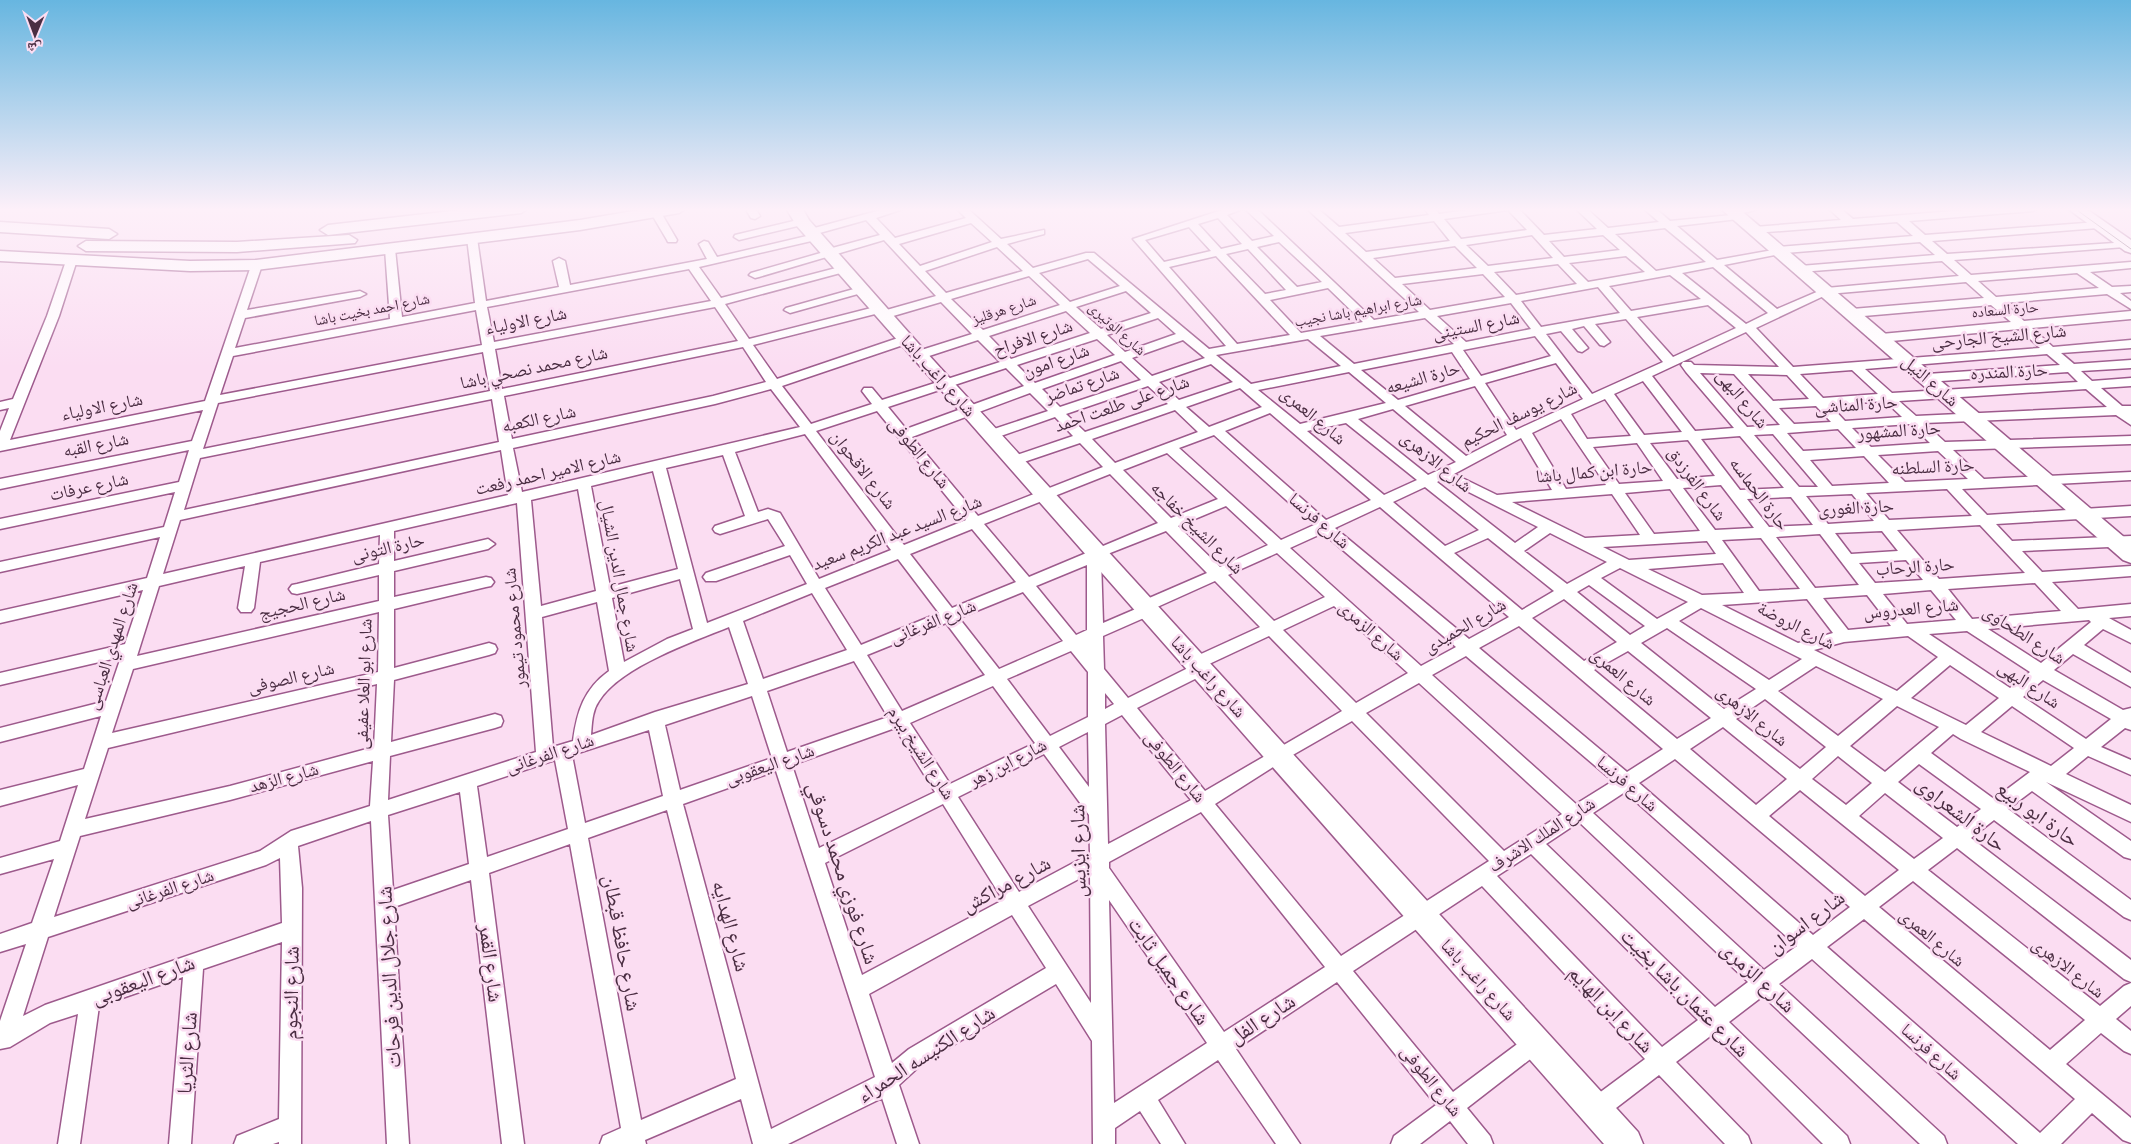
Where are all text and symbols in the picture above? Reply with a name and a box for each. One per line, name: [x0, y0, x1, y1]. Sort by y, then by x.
north arrow: [10, 10, 60, 60]
text: ش: [27, 37, 42, 57]
street label: شارع احمد بخيت باشا: [312, 288, 432, 331]
street label: شارع ابراهيم باشا نجيب: [1293, 289, 1424, 333]
street label: شارع هرقليز: [968, 290, 1039, 331]
street label: شارع الوتيرى: [1084, 297, 1151, 361]
street label: حارة السعاده: [1971, 297, 2040, 323]
street label: شارع الاولياء: [483, 301, 569, 341]
street label: شارع الستينى: [1430, 305, 1522, 347]
street label: شارع الافراح: [990, 313, 1076, 363]
street label: شارع الشيخ الجارحى: [1931, 319, 2067, 355]
street label: شارع راغب باشا: [894, 330, 982, 422]
street label: شارع امون: [1019, 338, 1093, 384]
street label: شارع محمد نصحي باشا: [458, 340, 610, 397]
street label: شارع النيل: [1896, 349, 1964, 413]
street label: حارة الشيعه: [1383, 356, 1463, 400]
street label: حارة المندره: [1970, 357, 2048, 387]
street label: شارع تماضر: [1040, 361, 1123, 410]
street label: شارع البهى: [1710, 364, 1774, 434]
street label: شارع على طلعت احمد: [1051, 369, 1193, 439]
street label: شارع يوسف الحكيم: [1456, 376, 1582, 454]
street label: شارع العمرى: [1275, 381, 1351, 451]
street label: شارع الاولياء: [59, 387, 145, 427]
street label: حارة المناشى: [1814, 390, 1898, 420]
street label: شارع الكعبه: [500, 399, 578, 439]
street label: شارع الطوفى: [882, 412, 956, 494]
street label: حارة المشهور: [1855, 416, 1942, 446]
street label: شارع الاقحوان: [824, 425, 902, 515]
street label: شارع الازهرى: [1395, 425, 1477, 499]
street label: شارع القبه: [61, 426, 131, 464]
street label: شارع الفرزدق: [1662, 442, 1732, 526]
street label: شارع الامير احمد رفعت: [473, 444, 623, 502]
street label: حارة الحماسه: [1723, 452, 1795, 536]
street label: حارة السلطنه: [1891, 452, 1975, 482]
street label: حارة ابن كمال باشا: [1535, 454, 1653, 490]
street label: شارع عرفات: [47, 466, 131, 508]
street label: شارع الشيخ خفاجه: [1145, 476, 1249, 580]
street label: شارع فرنسا: [1283, 487, 1355, 555]
street label: شارع السيد عبد الكريم سعيد: [808, 489, 986, 577]
street label: حارة الغورى: [1817, 494, 1895, 522]
street label: شارع جمال الدين الشيال: [593, 498, 645, 654]
street label: حارة التونى: [349, 527, 427, 569]
street label: حارة الرحاب: [1875, 552, 1955, 582]
street label: شارع محمود تيمور: [497, 567, 533, 690]
street label: شارع المهدي العباسى: [80, 579, 146, 714]
street label: شارع الحجيج: [256, 582, 348, 626]
street label: شارع الحميدى: [1419, 592, 1511, 660]
street label: شارع العدروس: [1862, 592, 1960, 626]
street label: شارع الفرغانى: [886, 593, 980, 651]
street label: شارع الزمرى: [1333, 595, 1409, 667]
street label: شارع الروضة: [1753, 596, 1839, 656]
street label: شارع الطحاوى: [1978, 599, 2070, 671]
street label: شارع ابو العلا عفيفى: [349, 618, 379, 750]
street label: شارع راغب باشا: [1164, 631, 1252, 723]
street label: شارع العمرى: [1585, 642, 1661, 712]
street label: شارع البهى: [1993, 655, 2065, 715]
street label: شارع الصوفى: [245, 656, 337, 700]
street label: شارع الازهرى: [1711, 679, 1793, 753]
street label: شارع الشيخ بيرم: [881, 701, 961, 805]
street label: شارع الطوفى: [1138, 726, 1212, 808]
street label: شارع الفرغانى: [503, 728, 597, 780]
street label: شارع ابن زهر: [964, 733, 1051, 794]
street label: شارع اليعقوبى: [722, 738, 818, 792]
street label: شارع فرنسا: [1591, 750, 1663, 818]
street label: شارع الزهد: [247, 757, 321, 799]
street label: حارة الشعراوى: [1909, 769, 2013, 859]
street label: حارة ابو ربيع: [1990, 774, 2086, 854]
street label: شارع فوزي محمد دسوقي: [798, 778, 887, 968]
street label: شارع الملك الاشرف: [1484, 791, 1600, 879]
street label: شارع ايزيس: [1062, 804, 1094, 898]
street label: شارع مراكش: [956, 848, 1056, 920]
street label: شارع الفرغانى: [123, 863, 217, 915]
street label: شارع حافظ قبطان: [595, 873, 649, 1013]
street label: شارع الهدايه: [704, 877, 758, 975]
street label: شارع اسوان: [1761, 883, 1851, 961]
street label: شارع جلال الدين فرحات: [369, 885, 409, 1069]
street label: شارع العمرى: [1894, 903, 1970, 973]
street label: شارع جميل ثابت: [1121, 911, 1217, 1031]
street label: شارع القمر: [471, 921, 511, 1004]
street label: شارع عثمان باشا بخيت: [1614, 922, 1756, 1064]
street label: شارع الازهرى: [2026, 932, 2110, 1004]
street label: شارع راغب باشا: [1434, 934, 1522, 1026]
street label: شارع الزمرى: [1714, 934, 1802, 1020]
street label: شارع النجوم: [275, 946, 307, 1040]
street label: شارع اليعقوبى: [87, 947, 199, 1013]
street label: شارع ابن الهايم: [1561, 958, 1661, 1060]
street label: شارع الفل: [1223, 986, 1301, 1052]
street label: شارع الكنيسه الحمراء: [851, 998, 1001, 1110]
street label: شارع الثريا: [169, 1011, 205, 1095]
street label: شارع فرنسا: [1895, 1018, 1967, 1086]
street label: شارع الطوفى: [1394, 1040, 1468, 1122]

